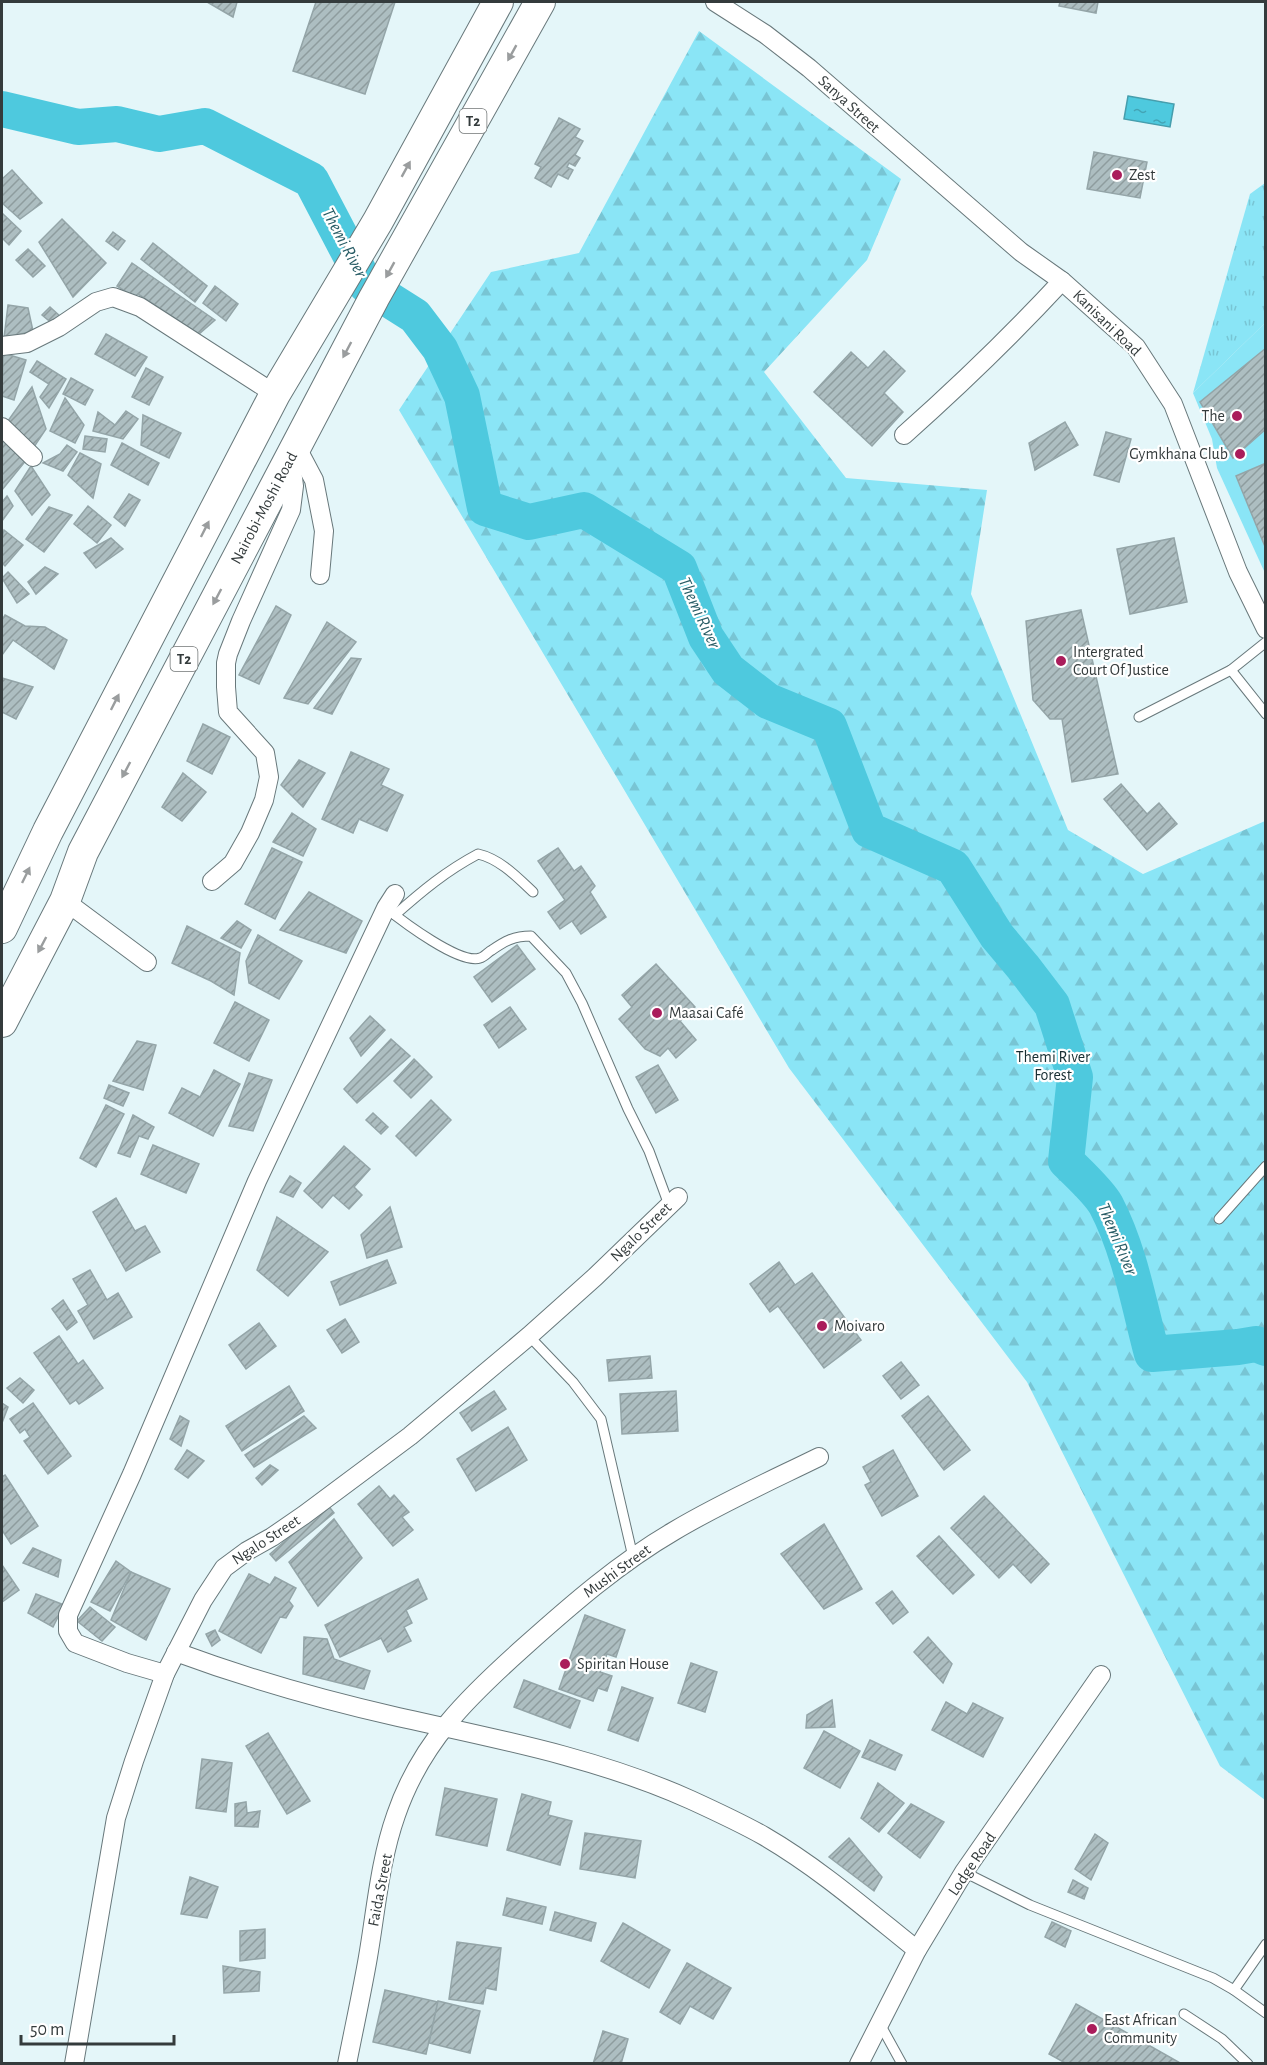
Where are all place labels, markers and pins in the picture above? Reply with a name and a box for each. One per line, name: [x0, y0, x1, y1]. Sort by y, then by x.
place label: Zest: [1129, 167, 1155, 183]
marker: Zest: [1110, 168, 1124, 182]
place label: The: [1202, 408, 1225, 424]
marker: The: [1230, 409, 1244, 423]
place label: Gymkhana Club: [1129, 446, 1228, 463]
marker: Gymkhana Club: [1233, 447, 1247, 461]
place label: Intergrated Court Of Justice: [1073, 644, 1169, 678]
marker: Intergrated Court Of Justice: [1054, 654, 1068, 668]
place label: Maasai Café: [669, 1005, 744, 1021]
marker: Maasai Café: [650, 1006, 664, 1020]
place label: Moivaro: [834, 1318, 885, 1334]
marker: Moivaro: [815, 1319, 829, 1333]
place label: Spiritan House: [577, 1656, 669, 1672]
marker: Spiritan House: [558, 1657, 572, 1671]
place label: East African Community: [1104, 2012, 1177, 2047]
marker: East African Community: [1085, 2022, 1099, 2036]

